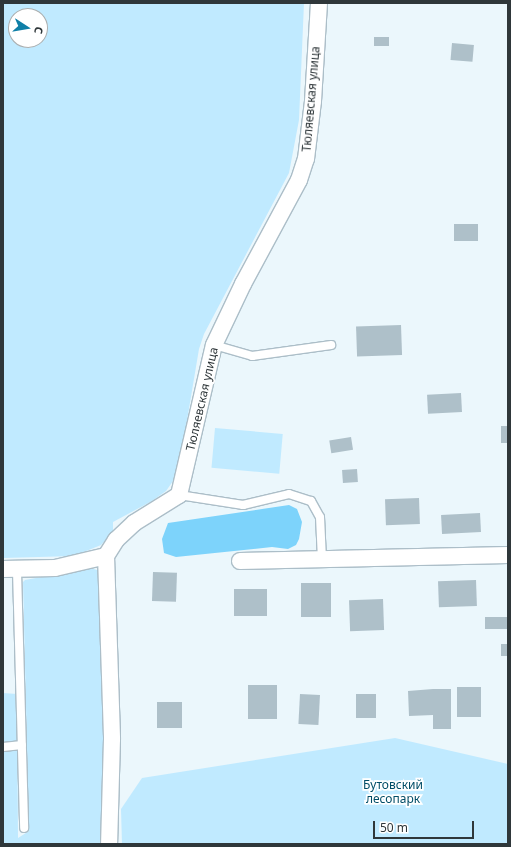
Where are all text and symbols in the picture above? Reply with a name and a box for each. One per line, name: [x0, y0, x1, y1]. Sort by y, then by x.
north arrow: [8, 8, 48, 48]
text: С: [31, 25, 47, 35]
street label: Тюляевская улица: [299, 46, 323, 152]
street label: Тюляевская улица: [183, 346, 221, 452]
park label: Бутовский лесопарк: [363, 778, 423, 806]
scale bar: [375, 813, 476, 839]
text: 50 m: [380, 819, 408, 836]

